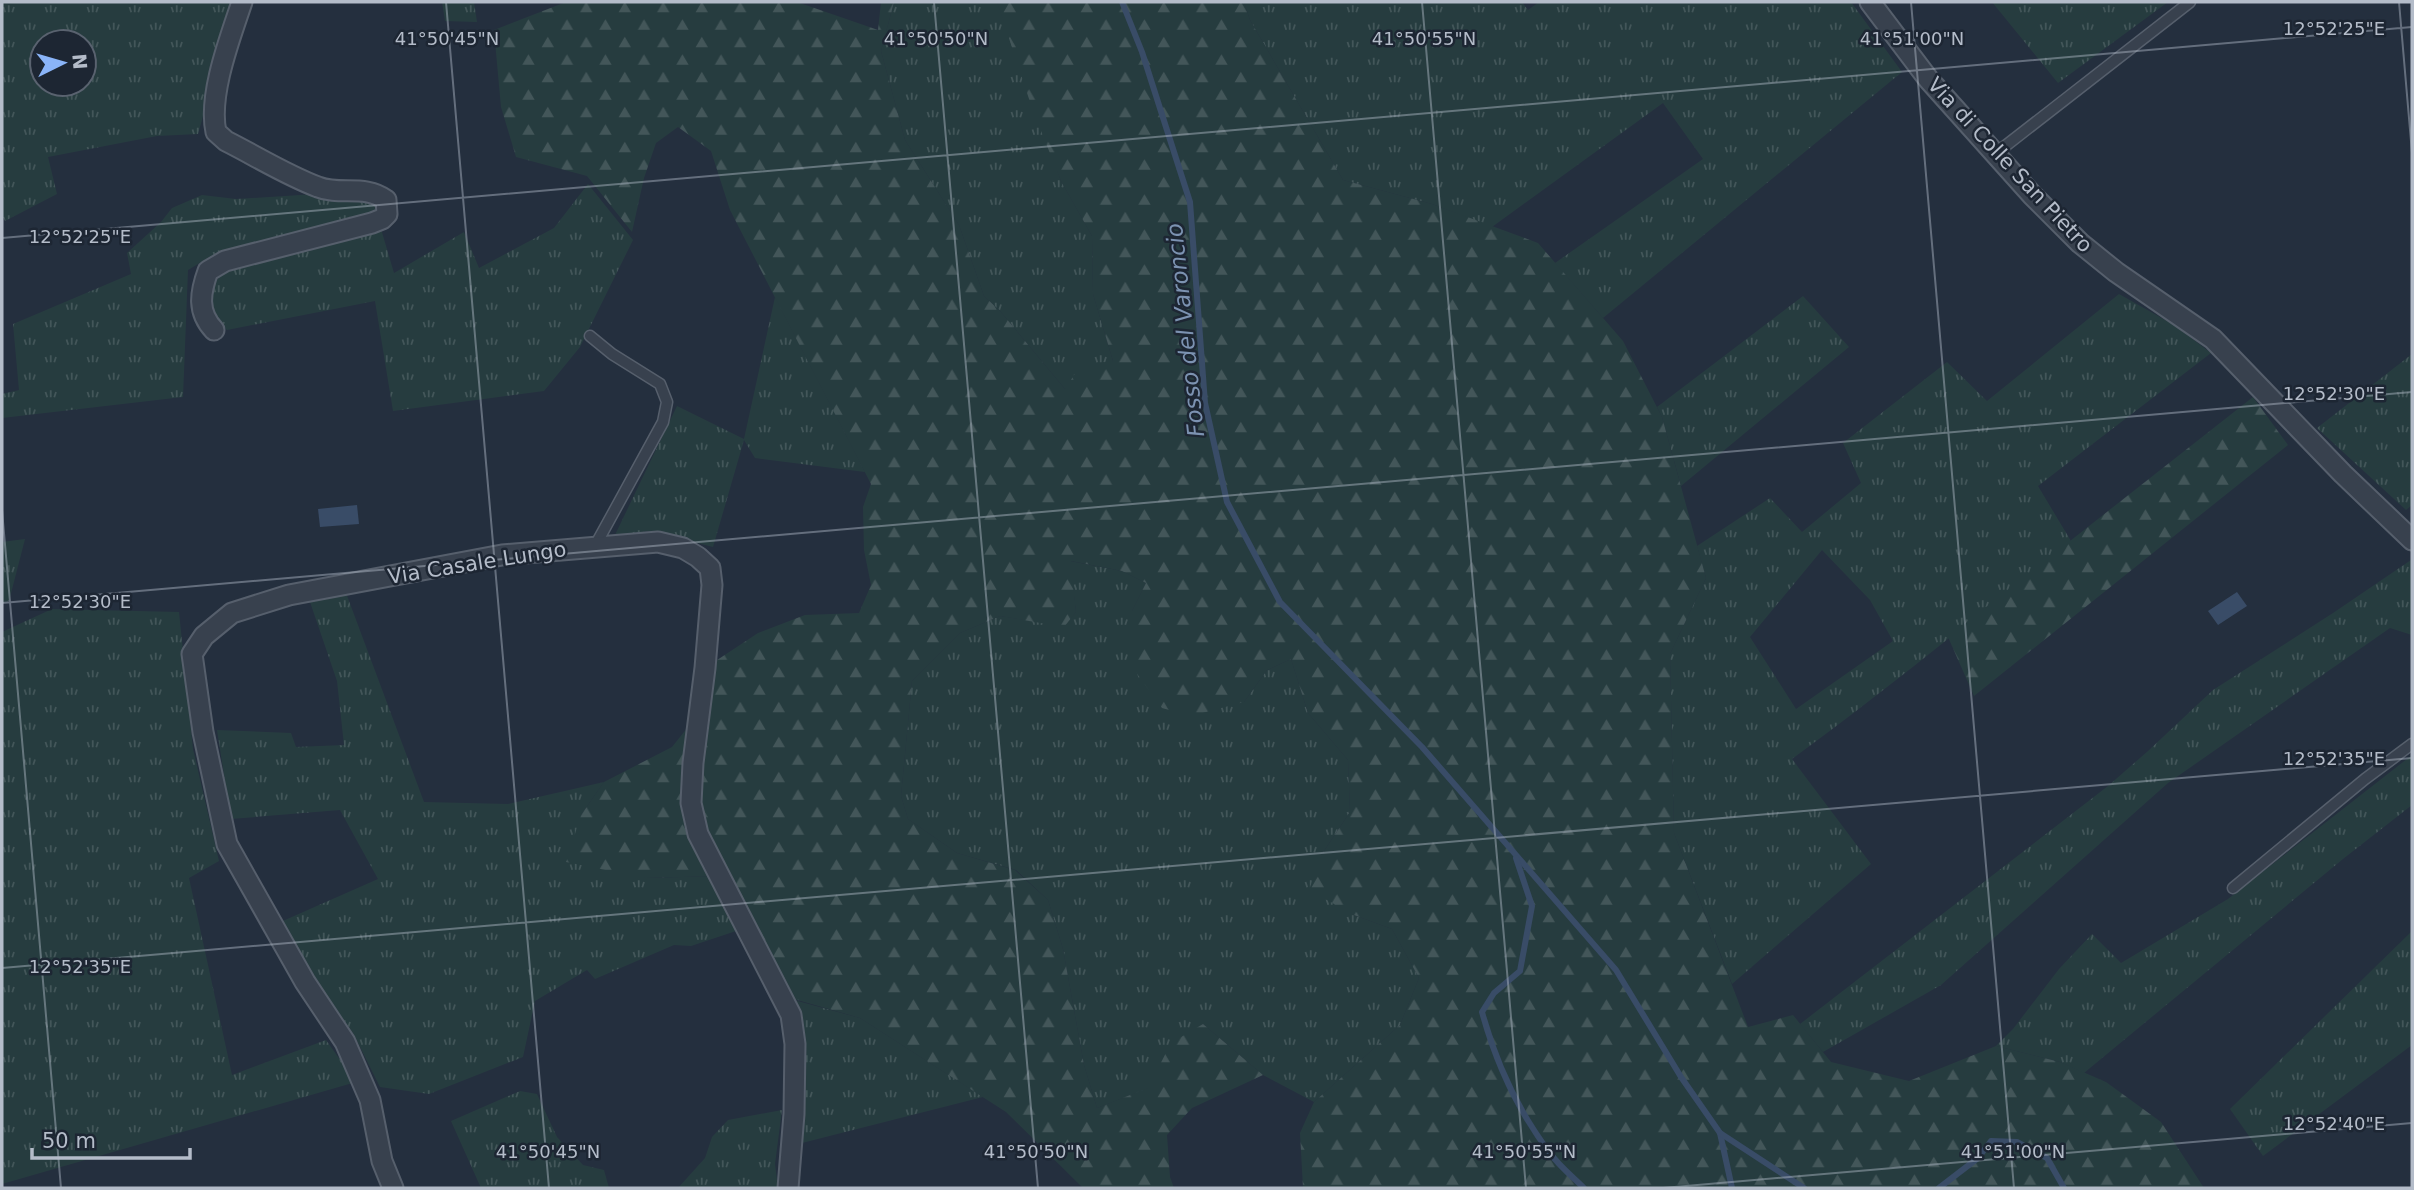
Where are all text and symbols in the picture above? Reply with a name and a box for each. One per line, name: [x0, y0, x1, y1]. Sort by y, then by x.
text: 12°52'25"E: [2283, 18, 2385, 39]
north arrow: [28, 28, 98, 98]
text: 41°50'45"N: [395, 28, 499, 49]
text: 41°50'50"N: [884, 28, 988, 49]
text: 41°50'55"N: [1372, 28, 1476, 49]
text: 41°51'00"N: [1860, 28, 1964, 49]
text: N: [68, 53, 92, 70]
street label: Via di Colle San Pietro: [1923, 73, 2097, 257]
water label: Fosso del Varoncio: [1161, 222, 1209, 438]
text: 12°52'25"E: [29, 226, 131, 247]
text: 12°52'30"E: [2283, 383, 2385, 404]
street label: Via Casale Lungo: [386, 537, 568, 589]
text: 12°52'30"E: [29, 591, 131, 612]
text: 12°52'35"E: [2283, 748, 2385, 769]
text: 12°52'35"E: [29, 956, 131, 977]
text: 12°52'40"E: [2283, 1113, 2385, 1134]
scale bar: [32, 1116, 189, 1160]
text: 50 m: [42, 1129, 96, 1153]
text: 41°50'45"N: [496, 1141, 600, 1162]
text: 41°50'50"N: [984, 1141, 1088, 1162]
text: 41°50'55"N: [1472, 1141, 1576, 1162]
text: 41°51'00"N: [1961, 1141, 2065, 1162]

